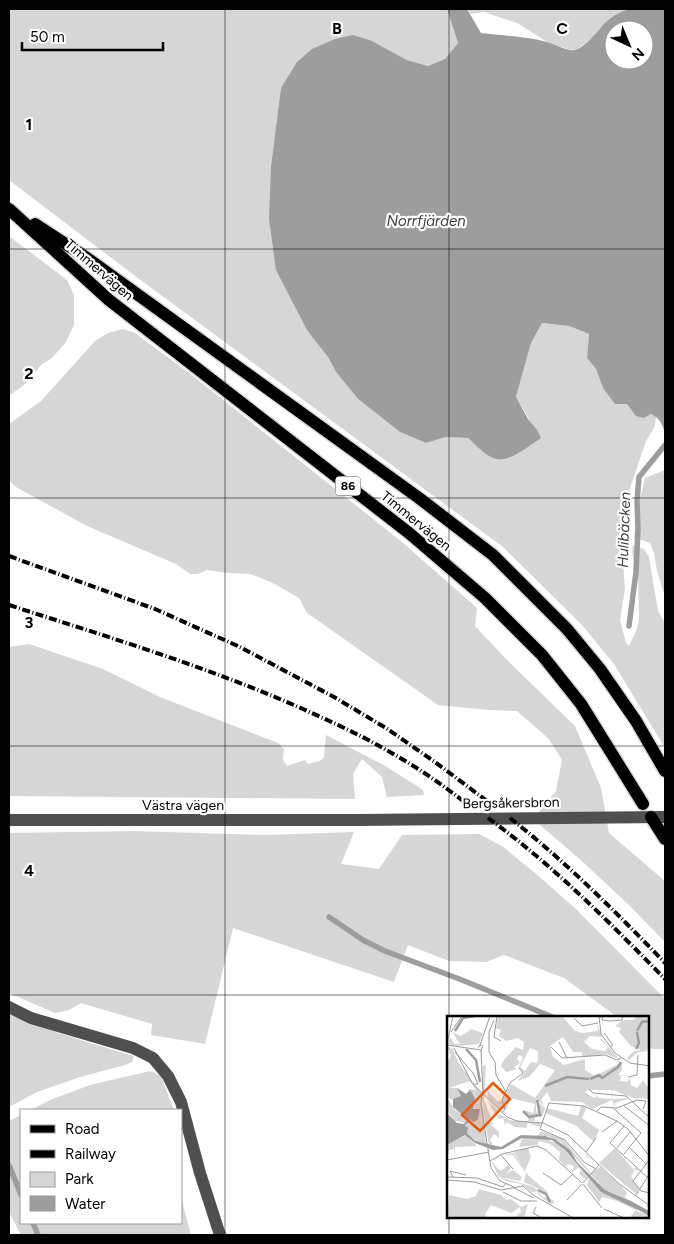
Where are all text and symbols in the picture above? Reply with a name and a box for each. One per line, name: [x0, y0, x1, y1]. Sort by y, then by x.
text: B: [332, 19, 342, 38]
text: C: [556, 19, 568, 38]
scale bar: [22, 20, 164, 52]
north arrow: [604, 20, 654, 70]
text: 50 m: [30, 28, 65, 46]
text: N: [628, 44, 647, 64]
text: 1: [26, 115, 32, 134]
water label: Norrfjärden: [386, 212, 466, 230]
street label: Timmervägen: [61, 236, 137, 305]
text: 2: [24, 364, 34, 383]
road number: 86: [336, 476, 360, 496]
street label: Timmervägen: [378, 488, 455, 555]
water label: Hulibäcken: [614, 492, 634, 568]
text: 3: [25, 613, 34, 632]
street label: Bergsåkersbron: [462, 794, 560, 812]
street label: Västra vägen: [142, 797, 224, 814]
text: 4: [24, 861, 34, 880]
inset map: [447, 1016, 649, 1219]
legend: [20, 1109, 182, 1224]
text: Road: [65, 1120, 100, 1138]
text: Railway: [65, 1145, 116, 1163]
text: Park: [65, 1170, 94, 1188]
text: Water: [65, 1195, 105, 1213]

